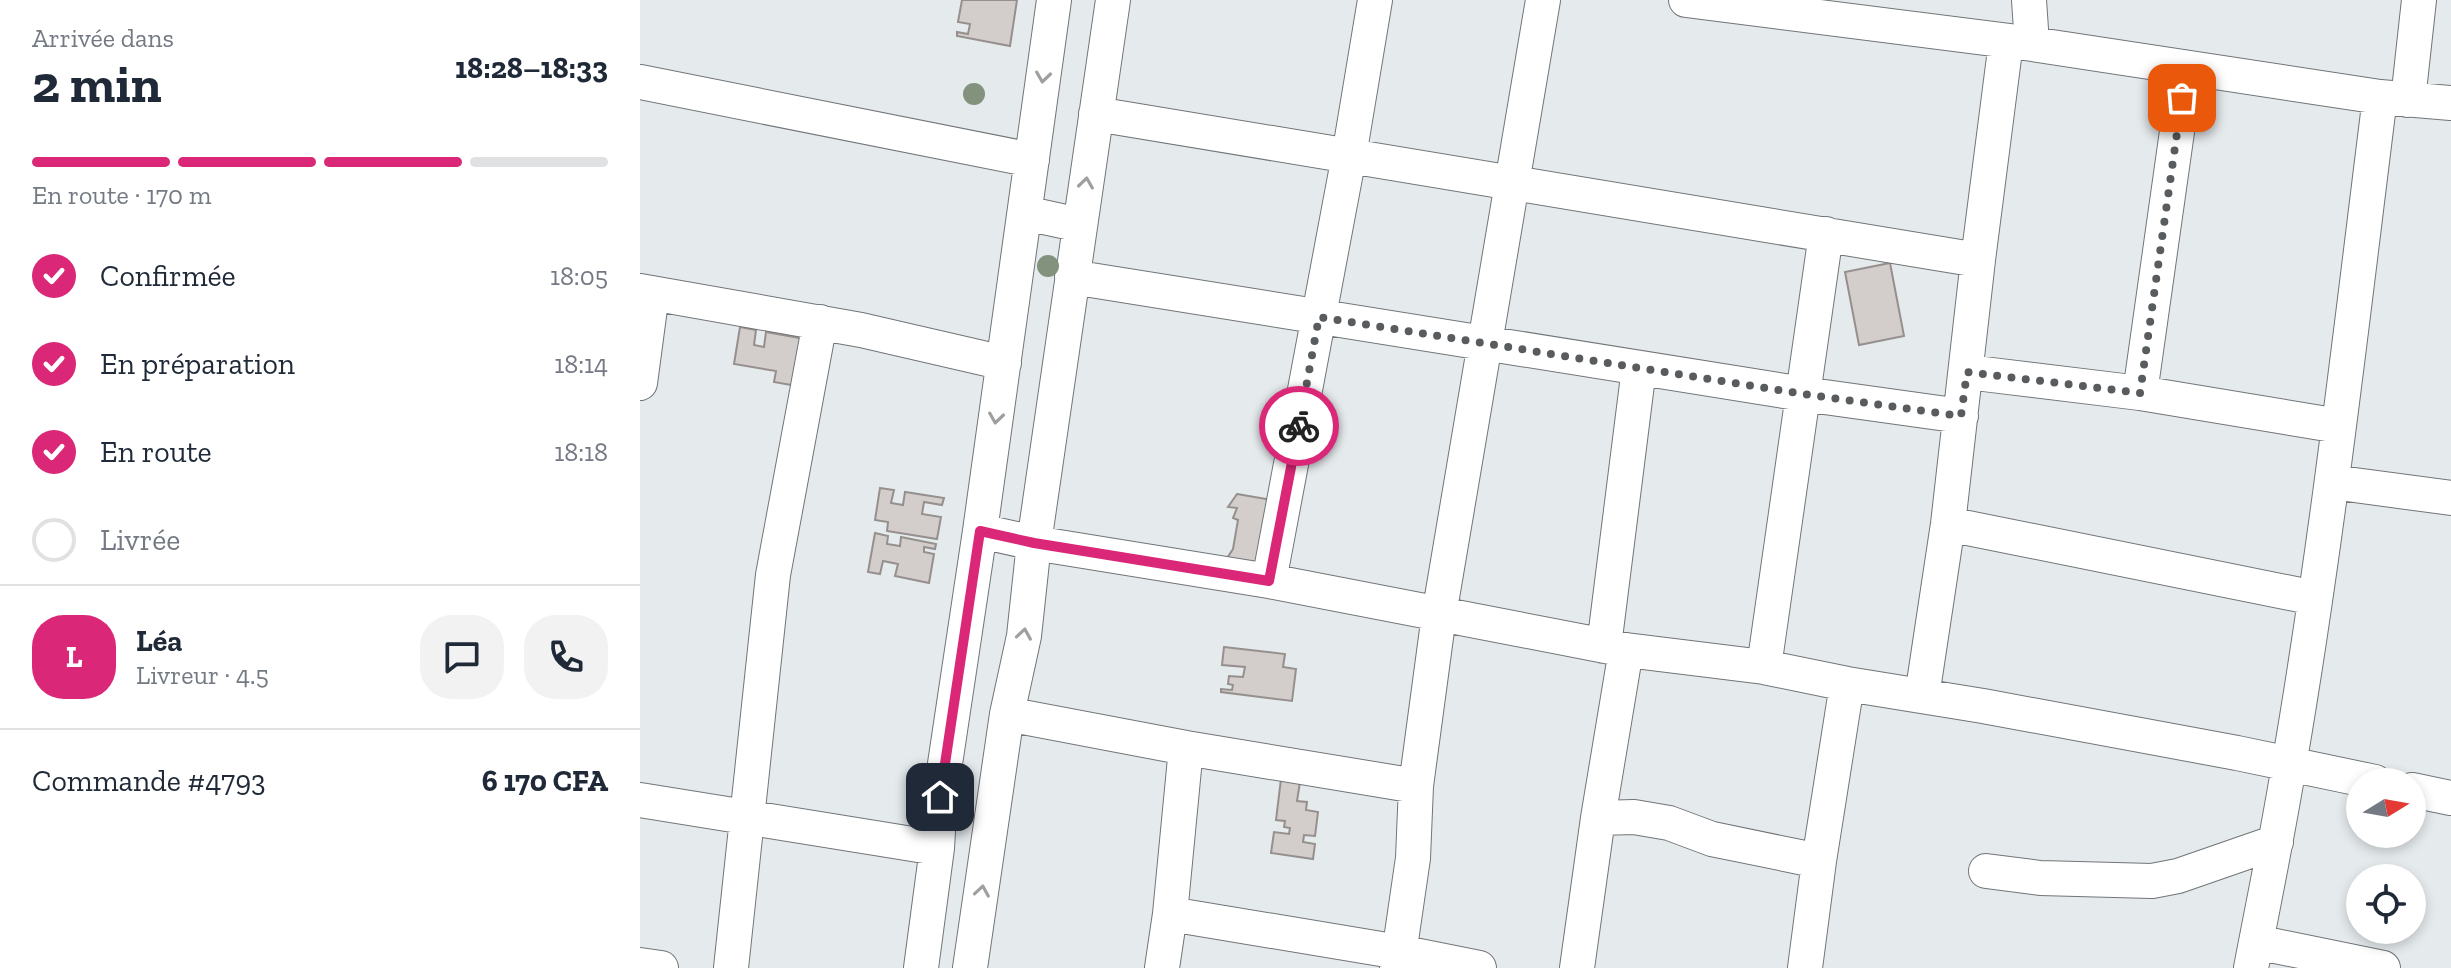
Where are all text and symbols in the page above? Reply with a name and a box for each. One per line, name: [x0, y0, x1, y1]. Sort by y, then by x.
text: Arrivée dans: [32, 22, 174, 54]
text: 18:28–18:33: [455, 50, 608, 86]
text: 2 min: [32, 53, 162, 115]
pin: [2148, 64, 2216, 132]
one-way arrow: [1035, 70, 1052, 84]
icon: bag: [2160, 76, 2204, 120]
one-way arrow: [1077, 176, 1094, 190]
text: En route · 170 m: [32, 179, 211, 211]
icon: check: [32, 254, 76, 298]
text: Confirmée: [100, 258, 236, 294]
text: 18:05: [550, 260, 608, 292]
icon: check: [32, 342, 76, 386]
text: En préparation: [100, 346, 295, 382]
text: 18:14: [554, 348, 608, 380]
courier: [1259, 386, 1339, 466]
icon: bike: [1277, 404, 1321, 448]
one-way arrow: [988, 411, 1005, 425]
icon: check: [32, 430, 76, 474]
text: En route: [100, 434, 212, 470]
text: 18:18: [554, 436, 608, 468]
text: Livrée: [100, 522, 180, 558]
button: chat: [420, 615, 504, 699]
button: phone: [524, 615, 608, 699]
text: Léa: [136, 623, 182, 659]
one-way arrow: [1014, 628, 1031, 641]
text: L: [66, 639, 82, 675]
text: Livreur · 4.5: [136, 659, 269, 691]
text: Commande #4793: [32, 763, 266, 799]
text: 6 170 CFA: [482, 763, 608, 799]
pin: [906, 763, 974, 831]
north arrow: [2346, 768, 2426, 848]
map controls: [2346, 768, 2426, 944]
icon: home: [918, 775, 962, 819]
button: locate: [2346, 864, 2426, 944]
one-way arrow: [973, 884, 990, 898]

